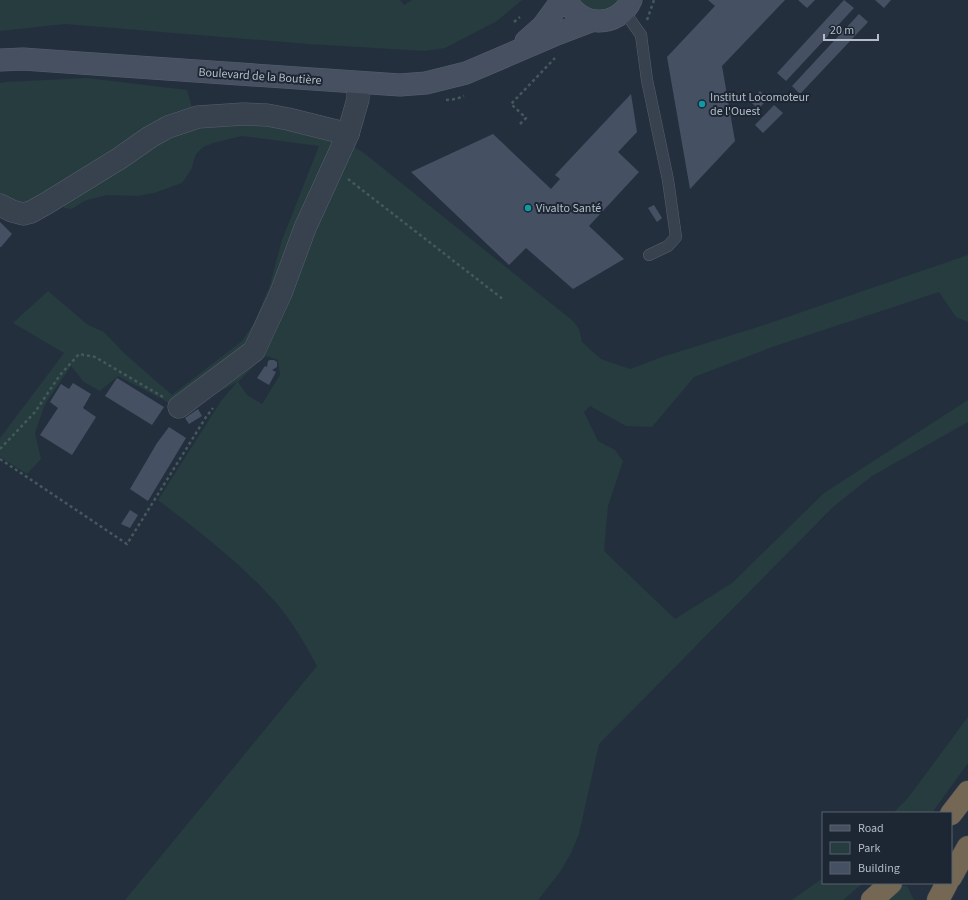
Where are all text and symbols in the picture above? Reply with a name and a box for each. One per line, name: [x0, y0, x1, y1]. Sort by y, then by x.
scale bar: [824, 16, 878, 42]
text: 20 m: [830, 22, 854, 39]
street label: Boulevard de la Boutière: [198, 64, 322, 89]
place label: Institut Locomoteur de l'Ouest: [710, 89, 810, 120]
marker: Institut Locomoteur de l'Ouest: [697, 99, 707, 109]
place label: Vivalto Santé: [536, 200, 601, 217]
marker: Vivalto Santé: [523, 203, 533, 213]
legend: [822, 812, 952, 884]
text: Road: [858, 820, 884, 837]
text: Park: [858, 840, 880, 857]
text: Building: [858, 860, 900, 877]

